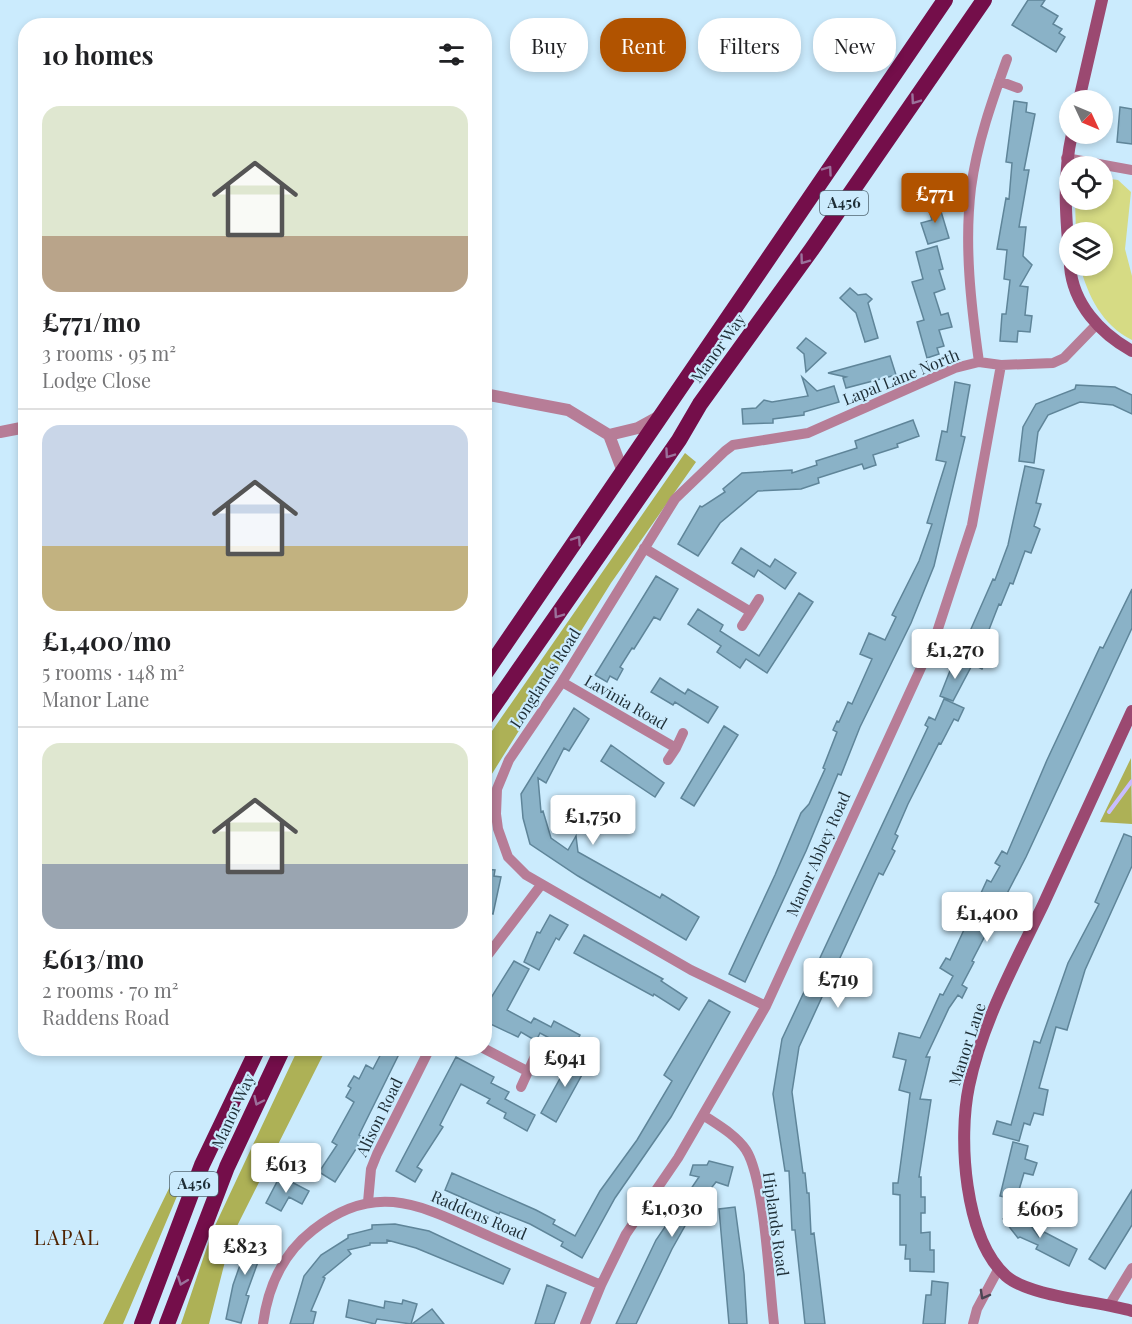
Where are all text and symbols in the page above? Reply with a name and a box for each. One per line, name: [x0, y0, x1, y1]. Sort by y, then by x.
chip: Buy: [510, 18, 588, 72]
chip: Rent: [600, 18, 686, 72]
chip: Filters: [698, 18, 801, 72]
chip: New: [813, 18, 896, 72]
text: 10 homes: [42, 37, 154, 72]
icon: filters: [435, 38, 468, 71]
north arrow: [1059, 90, 1113, 144]
map controls: [1059, 90, 1113, 276]
one-way arrow: [911, 93, 922, 104]
icon: home: [201, 145, 309, 253]
button: locate: [1059, 156, 1113, 210]
one-way arrow: [821, 166, 832, 177]
pin: £771: [899, 173, 971, 224]
text: £771: [915, 179, 955, 206]
road number: A456: [820, 191, 868, 215]
button: layers: [1059, 222, 1113, 276]
one-way arrow: [800, 254, 811, 265]
text: £771/mo: [42, 304, 141, 339]
street label: Manor Way: [686, 309, 750, 386]
text: 3 rooms · 95 m²: [42, 339, 176, 366]
street label: Lapal Lane North: [839, 343, 963, 410]
text: Lodge Close: [42, 366, 151, 393]
one-way arrow: [665, 447, 676, 458]
icon: home: [201, 464, 309, 572]
one-way arrow: [570, 535, 581, 546]
one-way arrow: [554, 607, 565, 618]
text: £1,400/mo: [42, 623, 171, 658]
street label: Longlands Road: [504, 624, 585, 732]
pin: £1,270: [906, 629, 1004, 680]
text: £1,270: [926, 635, 984, 662]
text: 5 rooms · 148 m²: [42, 658, 185, 685]
street label: Lavinia Road: [581, 669, 671, 734]
text: Manor Lane: [42, 685, 149, 712]
icon: home: [201, 782, 309, 890]
street label: Manor Abbey Road: [781, 788, 854, 919]
pin: £1,750: [544, 795, 642, 846]
text: £1,750: [564, 801, 622, 828]
pin: £1,400: [938, 892, 1036, 943]
text: £1,400: [956, 898, 1018, 925]
text: £613/mo: [42, 941, 144, 976]
pin: £719: [802, 958, 874, 1009]
text: £719: [817, 964, 859, 991]
text: 2 rooms · 70 m²: [42, 976, 179, 1003]
street label: Manor Lane: [943, 1000, 990, 1088]
text: Raddens Road: [42, 1003, 170, 1030]
pin: £941: [529, 1037, 601, 1088]
text: £941: [544, 1043, 586, 1070]
street label: Manor Way: [206, 1070, 259, 1151]
street label: Alison Road: [350, 1074, 407, 1161]
one-way arrow: [253, 1095, 265, 1106]
pin: £613: [250, 1143, 322, 1194]
text: £613: [265, 1149, 307, 1176]
street label: Hiplands Road: [759, 1170, 794, 1277]
road number: A456: [170, 1172, 218, 1196]
street label: Raddens Road: [428, 1185, 530, 1244]
pin: £1,030: [623, 1187, 721, 1238]
pin: £605: [1004, 1188, 1076, 1239]
text: £1,030: [641, 1193, 703, 1220]
text: £605: [1017, 1194, 1063, 1221]
district label: LAPAL: [34, 1223, 100, 1250]
pin: £823: [209, 1225, 281, 1276]
text: £823: [223, 1231, 267, 1258]
one-way arrow: [177, 1275, 189, 1286]
one-way arrow: [980, 1289, 991, 1300]

